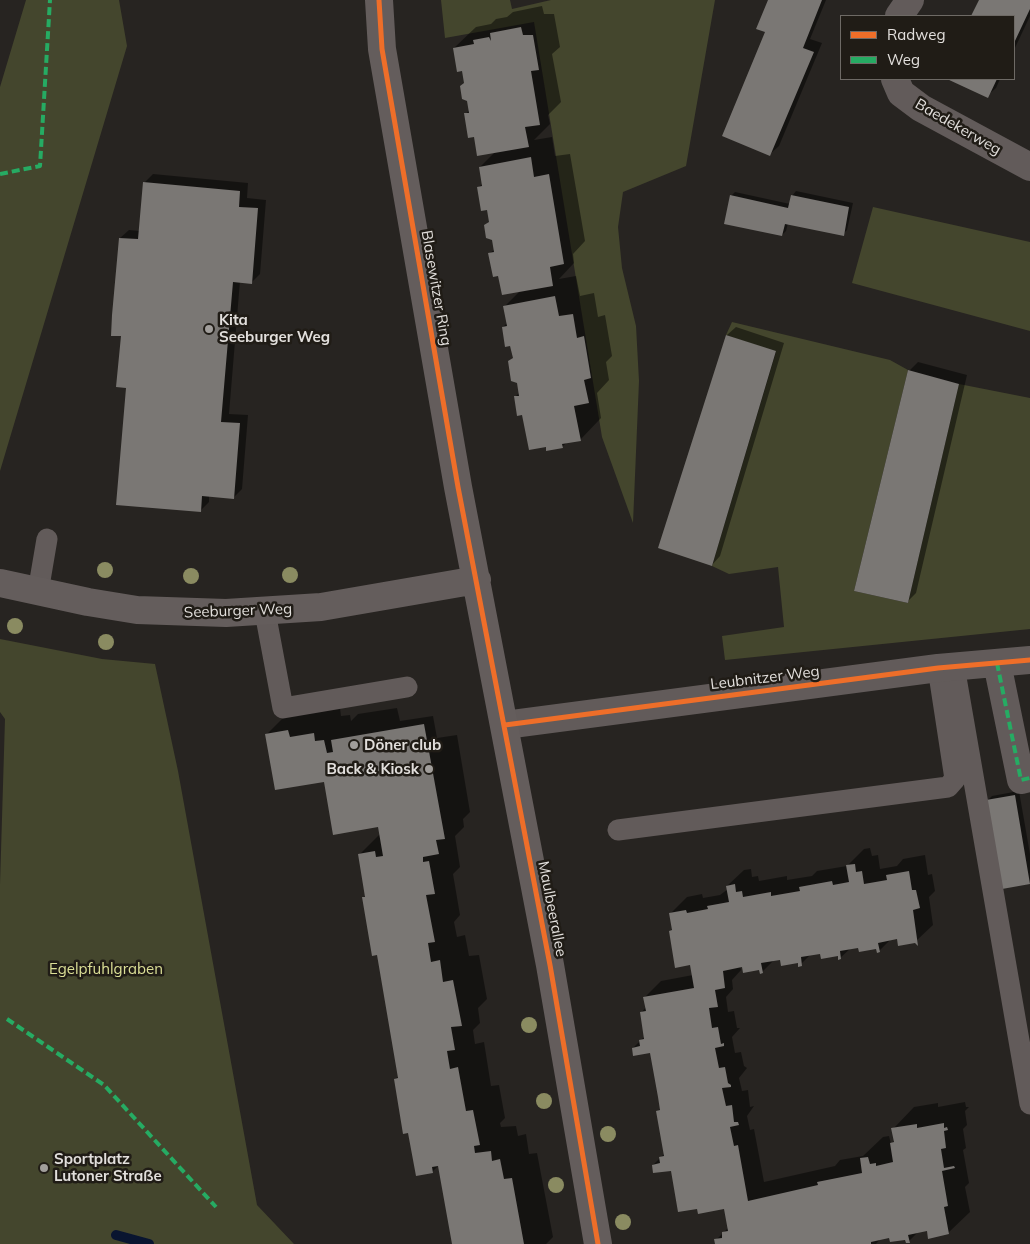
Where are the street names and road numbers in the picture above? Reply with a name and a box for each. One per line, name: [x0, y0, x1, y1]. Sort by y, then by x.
street label: Baedekerweg: [912, 95, 1004, 159]
street label: Blasewitzer Ring: [417, 229, 455, 347]
street label: Seeburger Weg: [184, 600, 292, 622]
street label: Leubnitzer Weg: [709, 662, 821, 694]
street label: Maulbeerallee: [534, 860, 570, 958]

